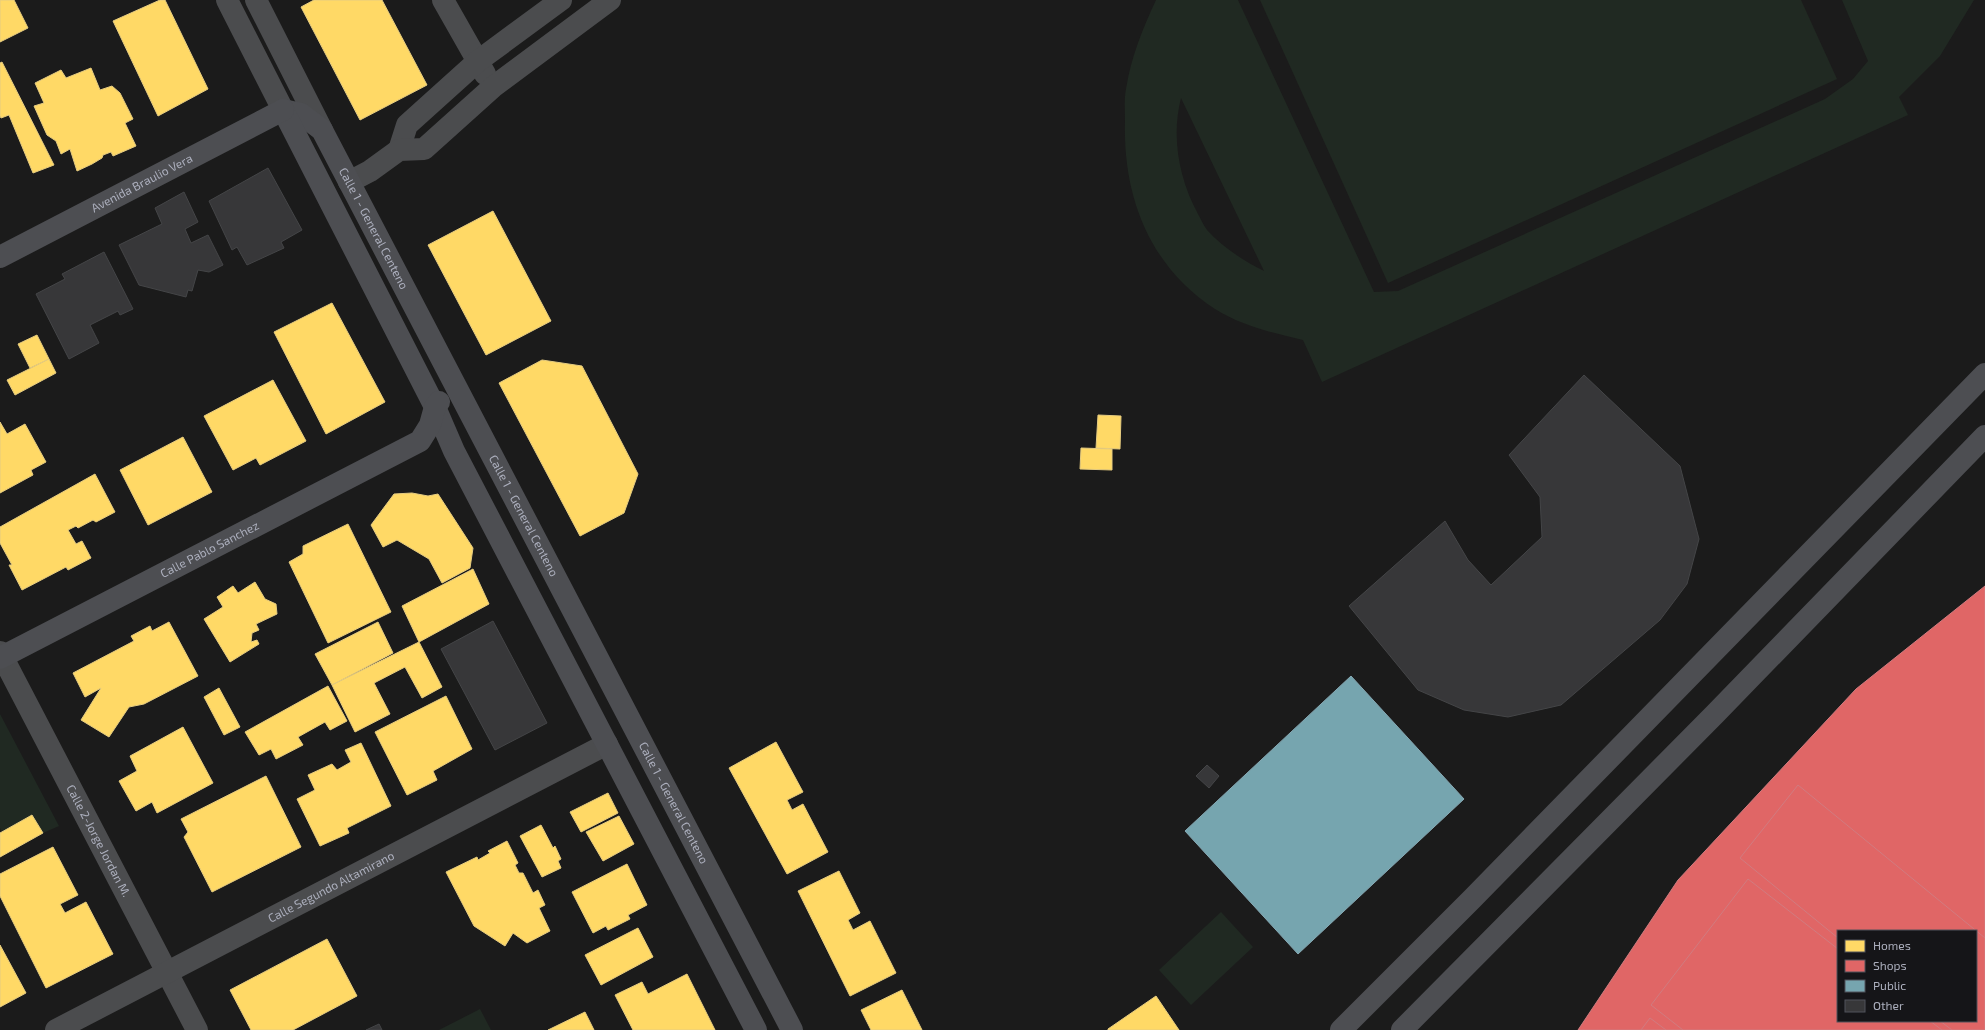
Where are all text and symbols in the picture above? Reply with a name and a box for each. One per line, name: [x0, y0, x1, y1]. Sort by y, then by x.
street label: Avenida Braulio Vera: [88, 150, 195, 214]
street label: Calle 1 - General Centeno: [337, 165, 412, 291]
street label: Calle 1 - General Centeno: [487, 452, 562, 579]
street label: Calle Pablo Sanchez: [158, 518, 261, 580]
street label: Calle 1 - General Centeno: [637, 739, 712, 866]
street label: Calle 2-Jorge Jordan M.: [64, 782, 134, 899]
street label: Calle Segundo Altamirano: [265, 848, 396, 925]
legend: [1837, 930, 1977, 1022]
text: Homes: [1873, 938, 1911, 952]
text: Shops: [1873, 958, 1907, 972]
text: Public: [1873, 978, 1906, 992]
text: Other: [1873, 998, 1904, 1012]

